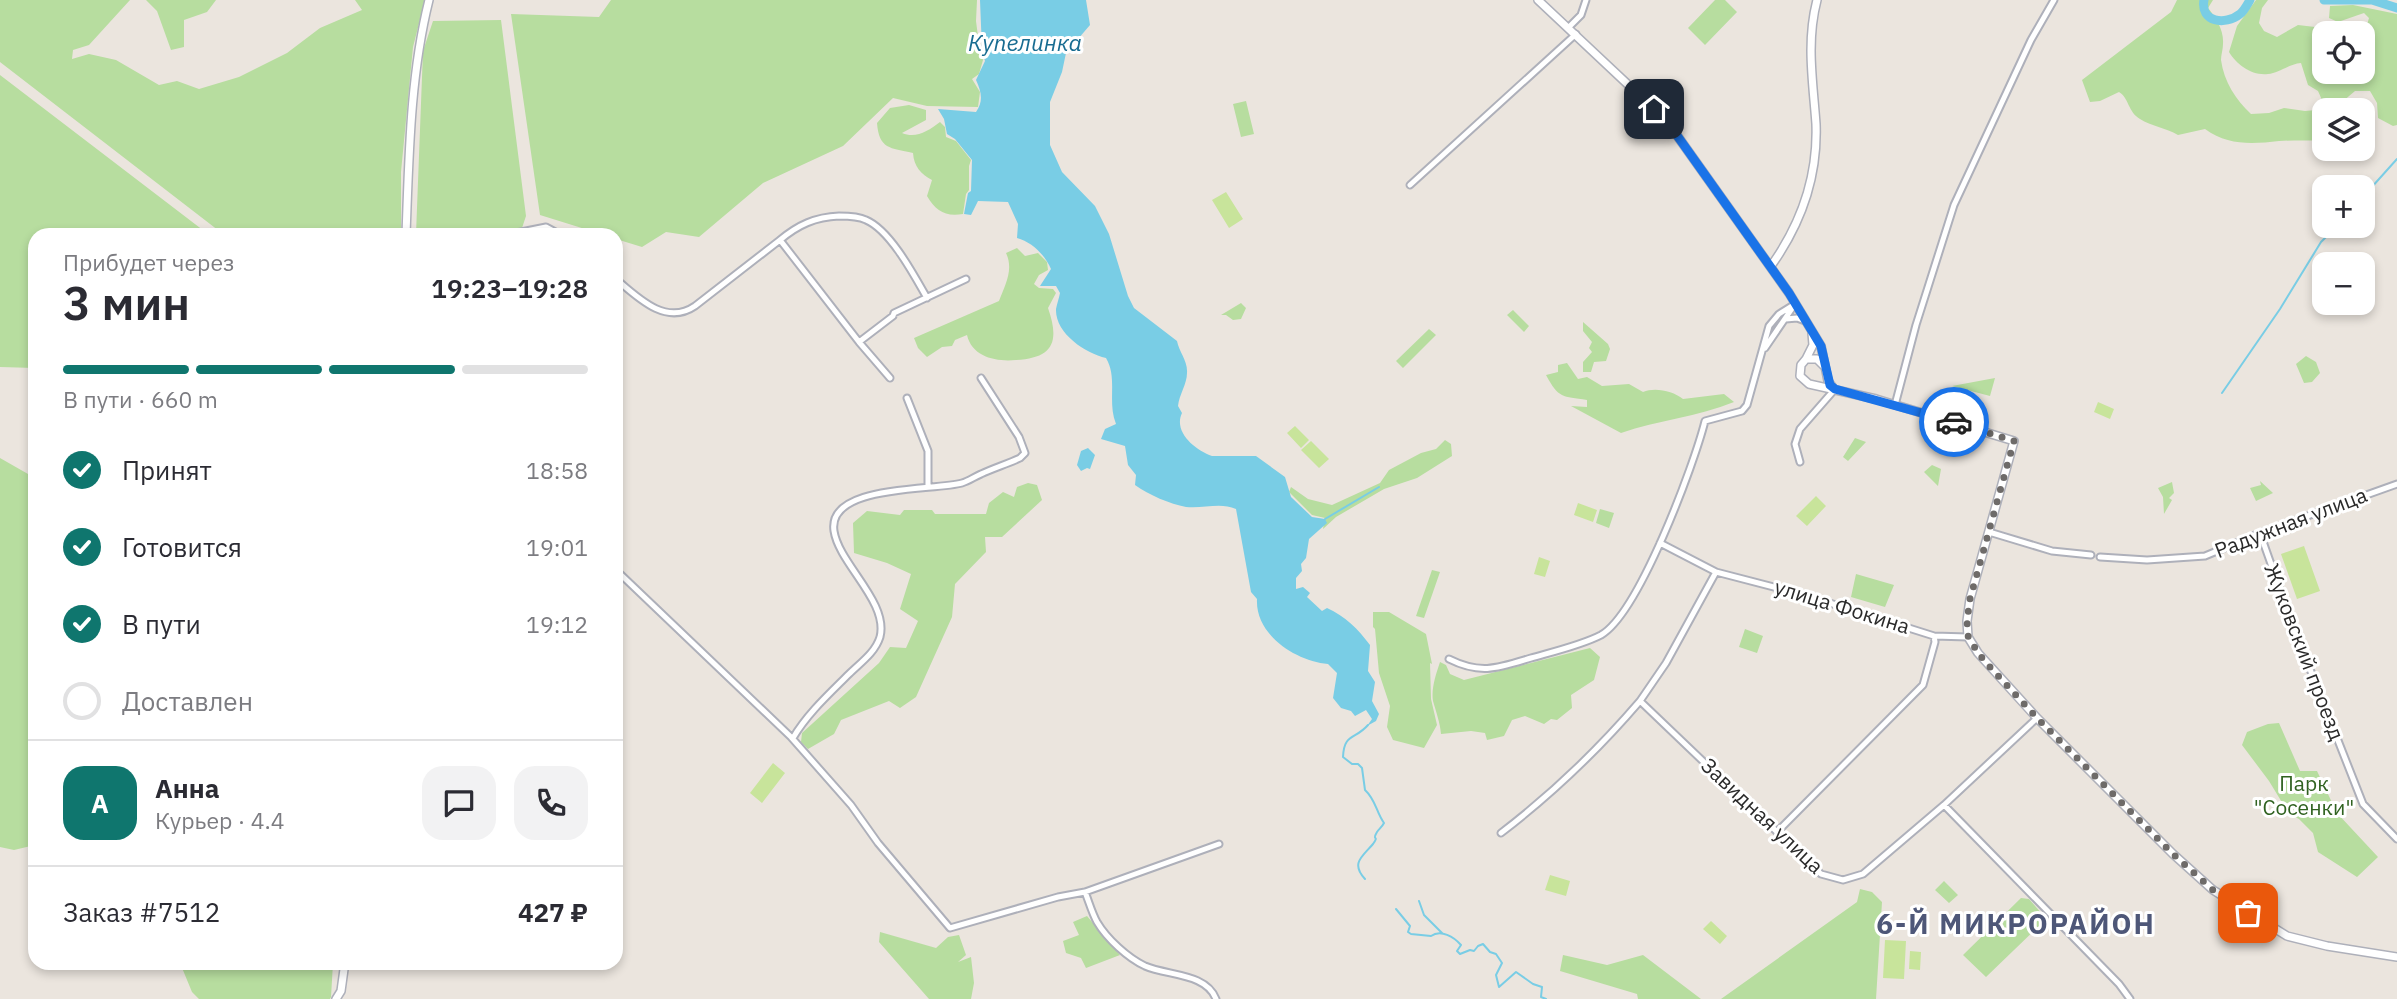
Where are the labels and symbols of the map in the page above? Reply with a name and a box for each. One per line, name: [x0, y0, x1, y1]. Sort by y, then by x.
water label: Купелинка: [968, 27, 1082, 57]
pin: [1624, 79, 1684, 139]
courier: [1919, 387, 1989, 457]
street label: Радужная улица: [2210, 480, 2371, 564]
street label: Жуковский проезд: [2258, 559, 2352, 744]
street label: улица Фокина: [1771, 572, 1913, 640]
street label: Завидная улица: [1695, 751, 1830, 879]
park label: Парк "Сосенки": [2254, 769, 2354, 821]
pin: [2218, 883, 2278, 943]
district label: 6-Й МИКРОРАЙОН: [1876, 905, 2156, 942]

